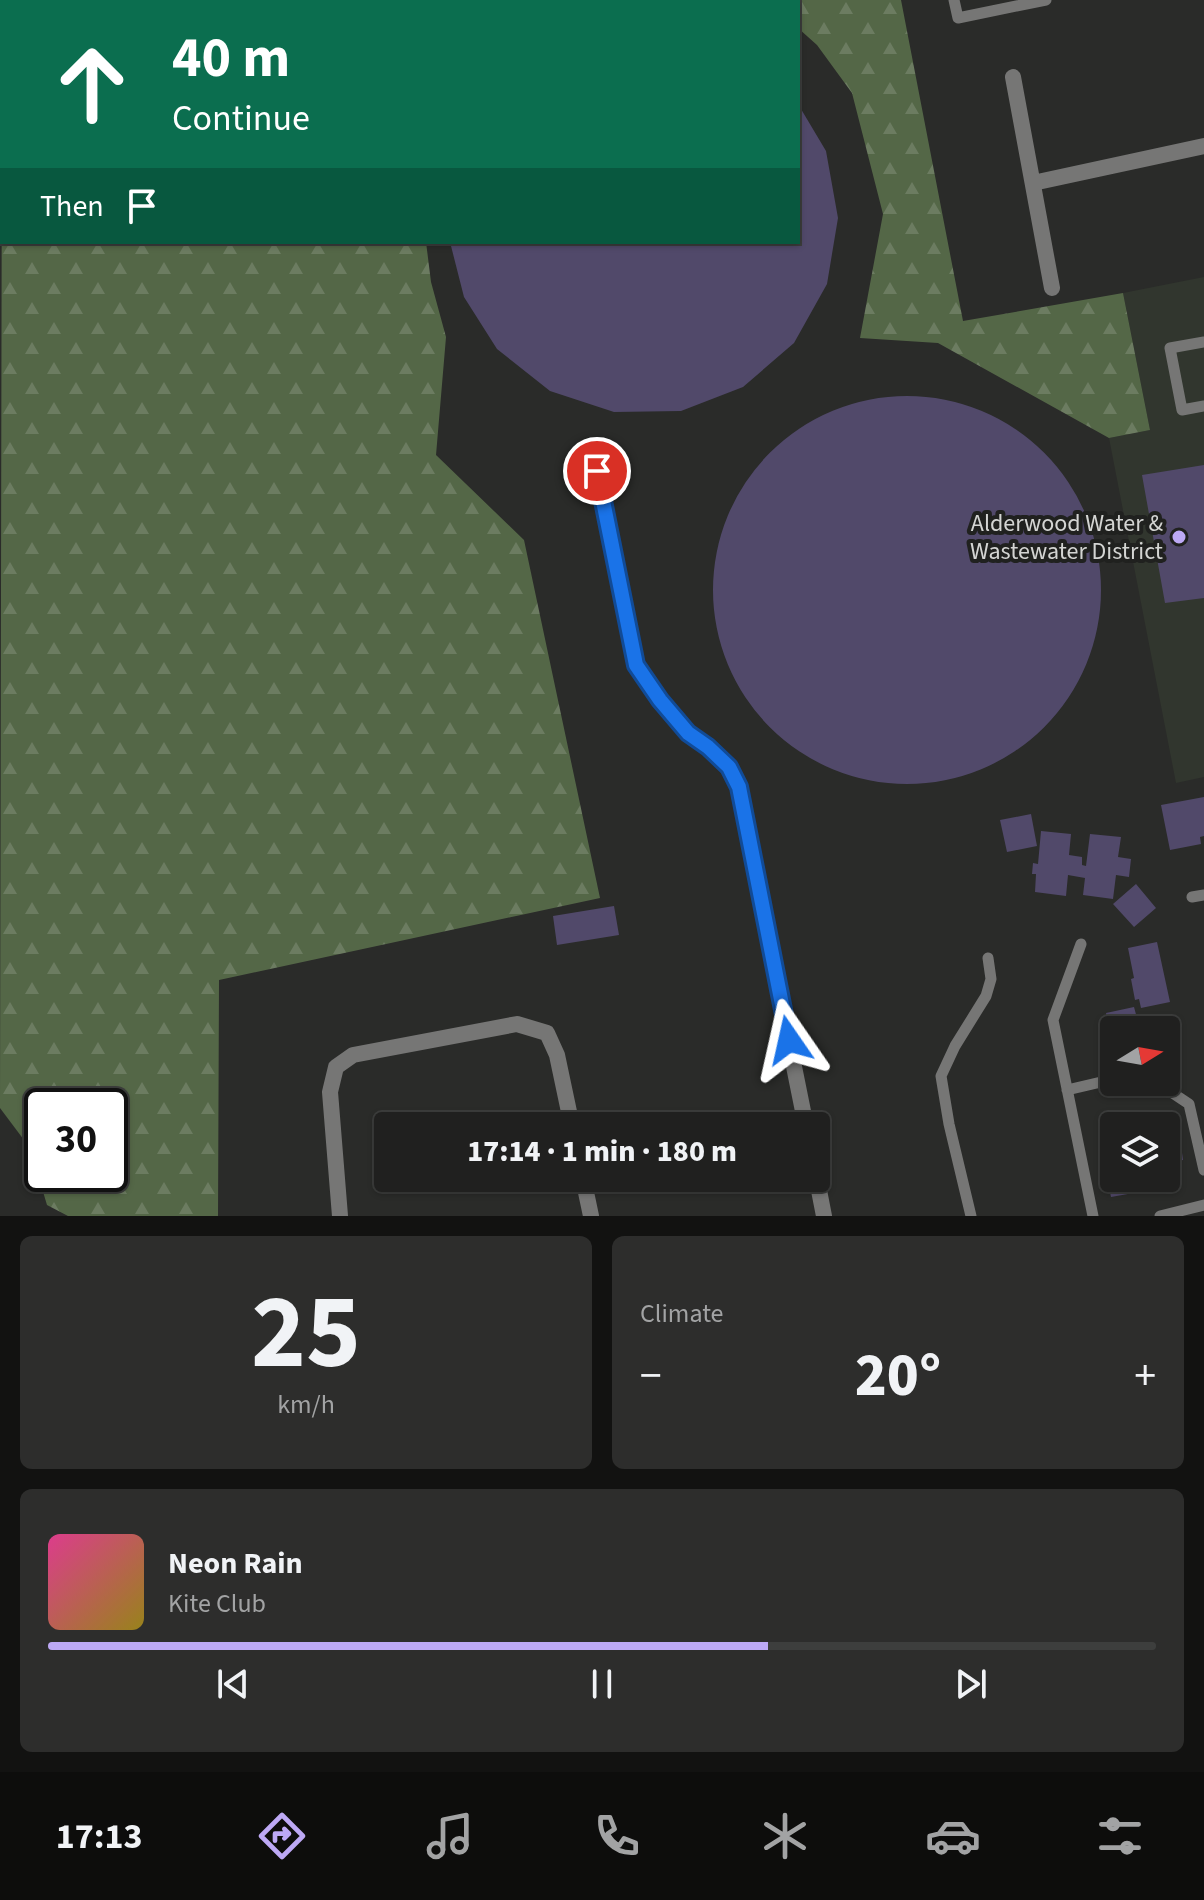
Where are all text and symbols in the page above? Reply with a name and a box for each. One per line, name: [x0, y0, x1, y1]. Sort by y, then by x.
text: 40 m: [172, 19, 290, 98]
icon: ahead: [40, 32, 144, 136]
text: Continue: [172, 93, 310, 144]
icon: arrive: [120, 184, 164, 228]
text: Then: [40, 185, 104, 228]
pin: [563, 437, 631, 505]
icon: arrive: [575, 449, 619, 493]
place label: Alderwood Water & Wastewater District: [970, 506, 1163, 569]
marker: Alderwood Water & Wastewater District: [1170, 528, 1188, 546]
position arrow: [747, 998, 831, 1082]
north arrow: [1100, 1016, 1180, 1096]
map controls: [1100, 1016, 1180, 1192]
speed limit sign: 30: [24, 1088, 128, 1192]
button: layers: [1100, 1112, 1180, 1192]
text: 17:14 · 1 min · 180 m: [467, 1130, 737, 1173]
text: 25: [251, 1260, 361, 1408]
text: Climate: [640, 1295, 724, 1332]
text: 20°: [855, 1334, 941, 1419]
text: −: [640, 1345, 662, 1408]
text: +: [1134, 1345, 1156, 1408]
text: km/h: [277, 1386, 335, 1423]
text: Neon Rain: [168, 1542, 303, 1585]
text: Kite Club: [168, 1585, 266, 1622]
icon: previous: [211, 1662, 255, 1706]
icon: pause: [580, 1662, 624, 1706]
icon: next: [949, 1662, 993, 1706]
icon: directions: [254, 1808, 310, 1864]
icon: music: [422, 1808, 478, 1864]
icon: phone: [589, 1808, 645, 1864]
icon: climate: [757, 1808, 813, 1864]
icon: car: [925, 1808, 981, 1864]
icon: filters: [1092, 1808, 1148, 1864]
text: 17:13: [56, 1811, 143, 1862]

